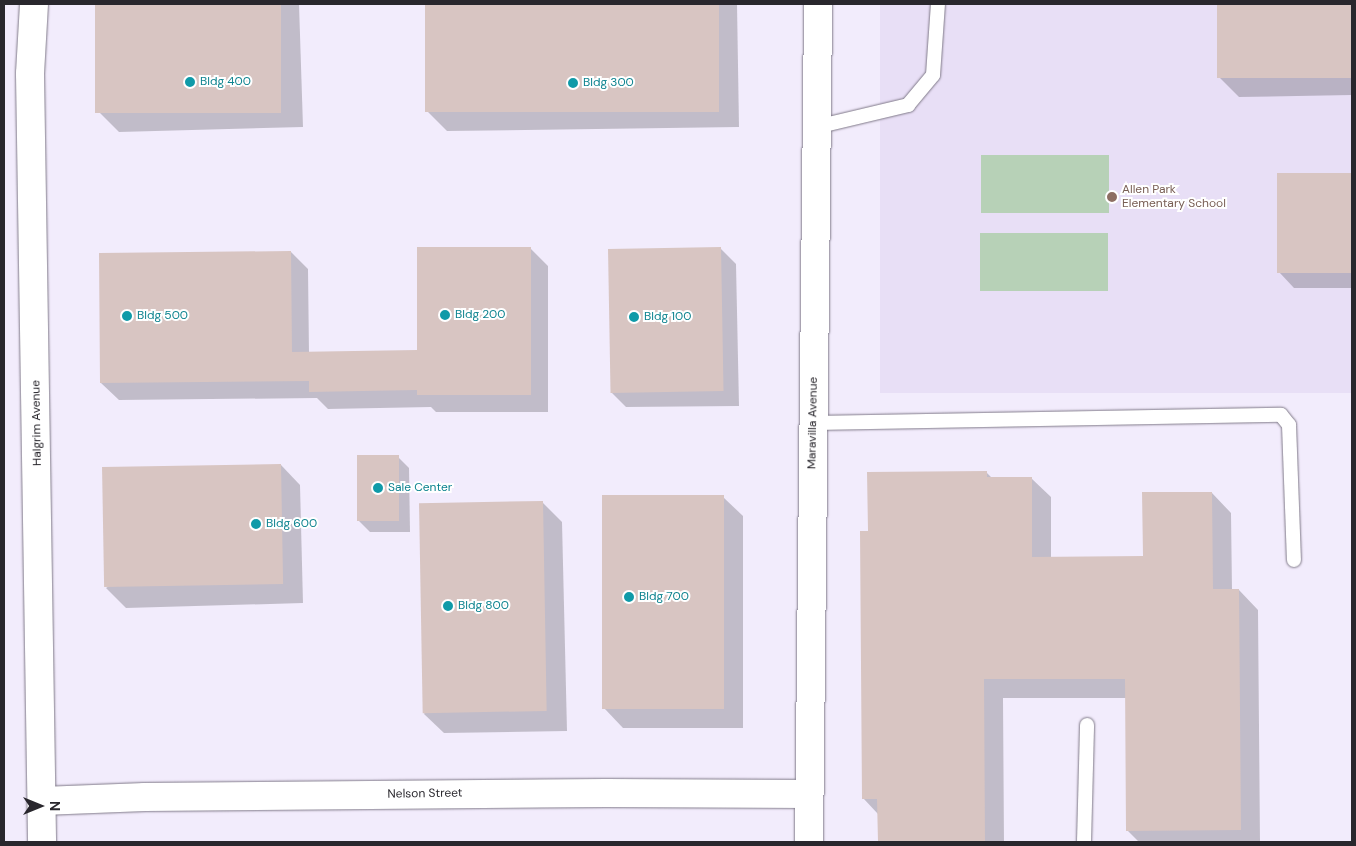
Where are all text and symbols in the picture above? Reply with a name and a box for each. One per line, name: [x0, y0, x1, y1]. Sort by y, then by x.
place label: Bldg 400: [200, 75, 251, 89]
marker: Bldg 400: [184, 76, 196, 88]
place label: Bldg 300: [583, 76, 634, 90]
marker: Bldg 300: [567, 77, 579, 89]
place label: Allen Park Elementary School: [1122, 183, 1226, 211]
marker: Allen Park Elementary School: [1106, 191, 1118, 203]
place label: Bldg 200: [455, 308, 506, 322]
place label: Bldg 500: [137, 309, 188, 323]
marker: Bldg 200: [439, 309, 451, 321]
marker: Bldg 500: [121, 310, 133, 322]
place label: Bldg 100: [644, 310, 691, 324]
marker: Bldg 100: [628, 311, 640, 323]
street label: Maravilla Avenue: [805, 377, 821, 469]
street label: Halgrim Avenue: [29, 380, 45, 466]
place label: Sale Center: [388, 481, 452, 495]
marker: Sale Center: [372, 482, 384, 494]
place label: Bldg 600: [266, 517, 317, 531]
marker: Bldg 600: [250, 518, 262, 530]
place label: Bldg 700: [639, 590, 689, 604]
marker: Bldg 700: [623, 591, 635, 603]
place label: Bldg 800: [458, 599, 509, 613]
marker: Bldg 800: [442, 600, 454, 612]
north arrow: [15, 781, 65, 831]
street label: Nelson Street: [387, 786, 463, 802]
text: N: [46, 801, 64, 811]

